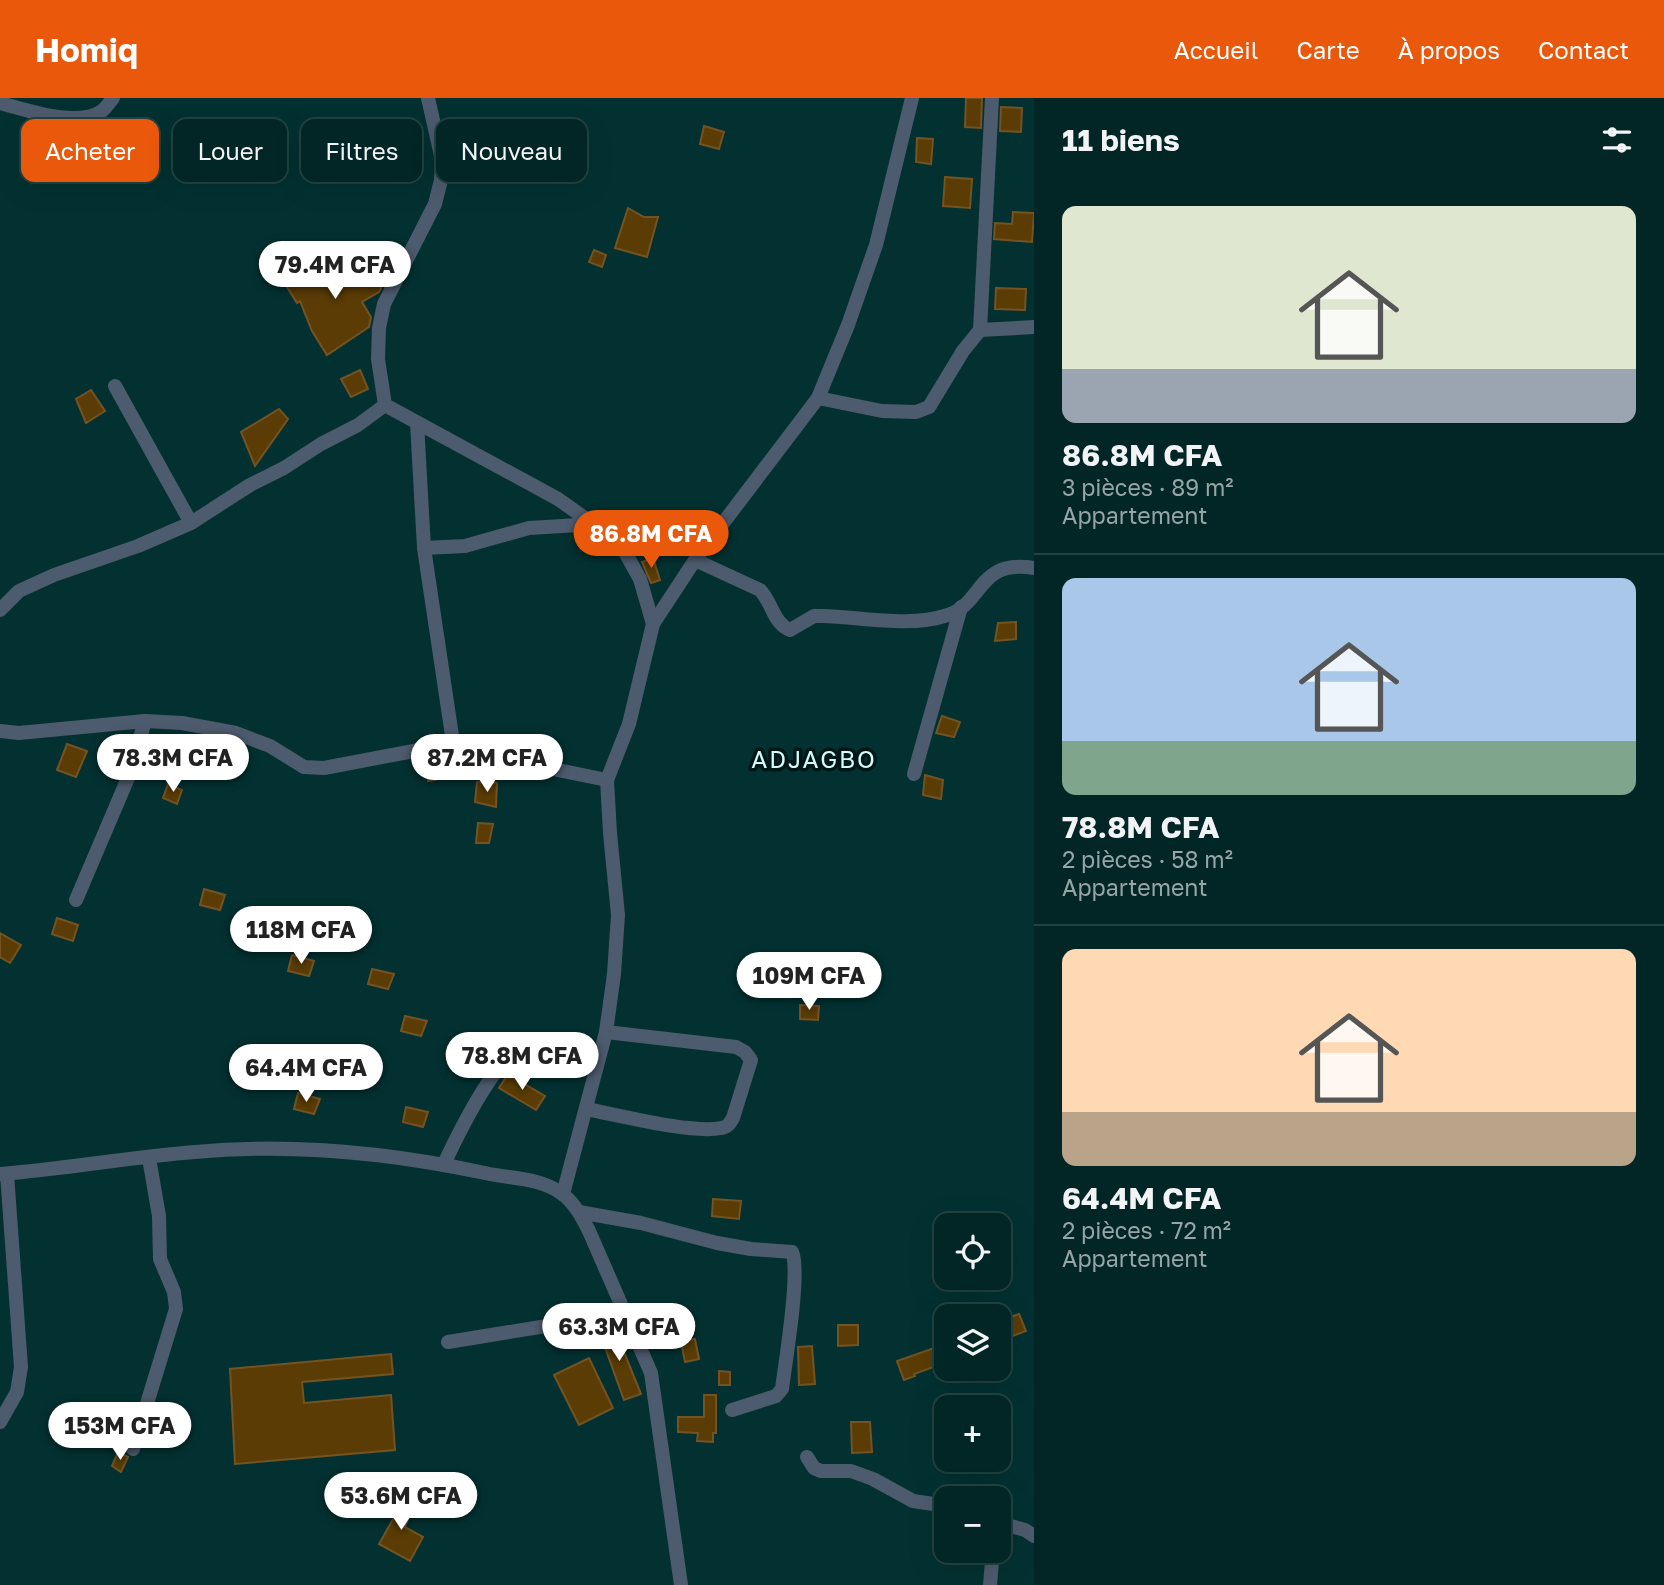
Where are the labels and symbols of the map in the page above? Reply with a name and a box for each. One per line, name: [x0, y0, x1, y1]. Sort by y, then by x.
pin: 79.4M CFA: [255, 242, 415, 301]
pin: 86.8M CFA: [571, 510, 731, 570]
pin: 78.3M CFA: [93, 734, 253, 794]
pin: 87.2M CFA: [407, 734, 567, 794]
district label: ADJAGBO: [751, 744, 877, 773]
pin: 118M CFA: [229, 906, 373, 966]
pin: 109M CFA: [737, 953, 881, 1012]
pin: 78.8M CFA: [442, 1032, 602, 1092]
pin: 64.4M CFA: [226, 1044, 386, 1104]
pin: 63.3M CFA: [539, 1304, 699, 1363]
pin: 153M CFA: [48, 1402, 192, 1462]
pin: 53.6M CFA: [321, 1472, 481, 1532]

